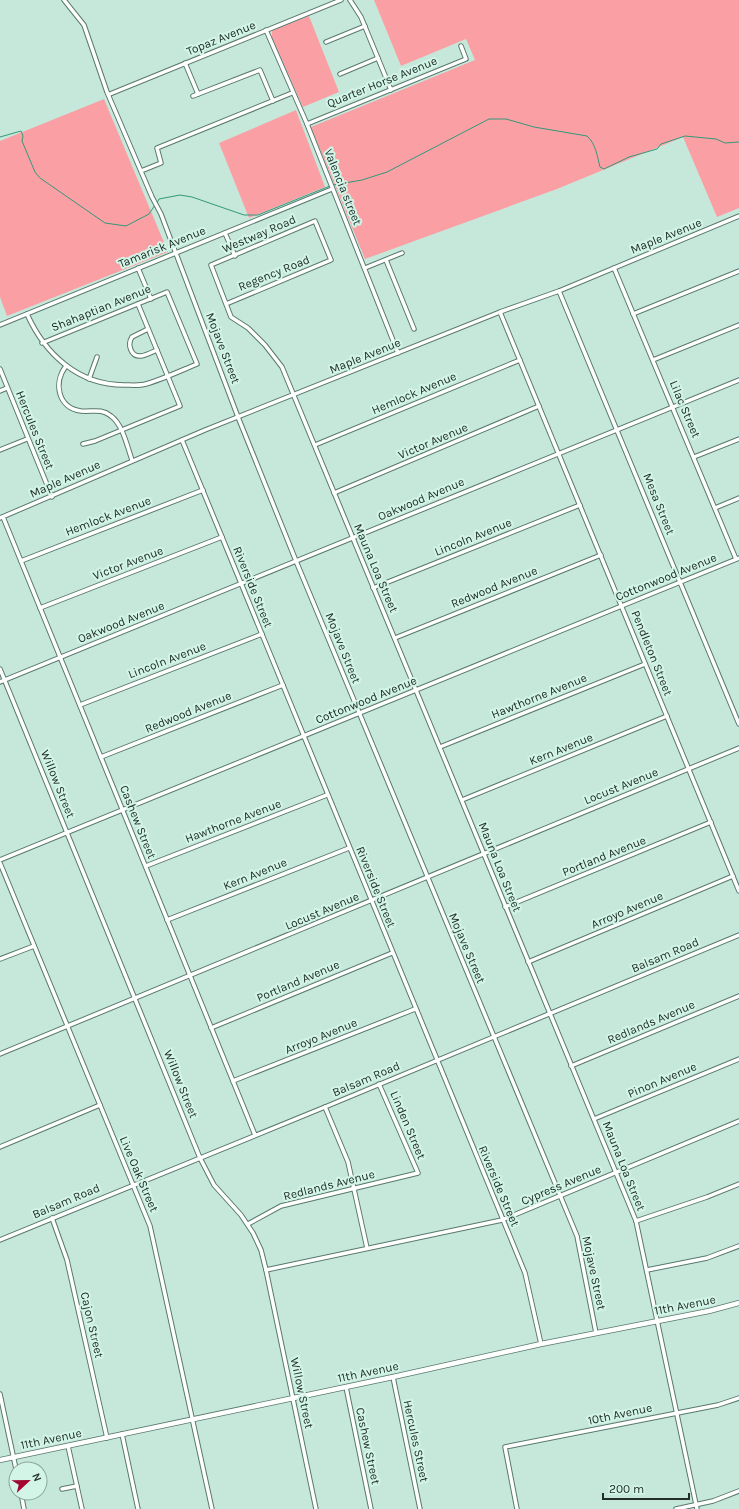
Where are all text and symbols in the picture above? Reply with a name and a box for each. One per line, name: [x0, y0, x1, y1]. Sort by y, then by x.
street label: Topaz Avenue: [184, 18, 258, 58]
street label: Quarter Horse Avenue: [325, 53, 439, 111]
street label: Valencia street: [321, 147, 365, 228]
street label: Westway Road: [220, 212, 298, 256]
street label: Maple Avenue: [628, 215, 704, 257]
street label: Tamarisk Avenue: [116, 223, 208, 271]
street label: Regency Road: [236, 252, 312, 294]
street label: Shahaptian Avenue: [49, 282, 153, 334]
street label: Mojave Street: [203, 310, 243, 386]
street label: Maple Avenue: [327, 335, 403, 377]
street label: Hemlock Avenue: [370, 369, 458, 417]
street label: Lilac Street: [667, 378, 704, 440]
street label: Hercules Street: [13, 389, 57, 472]
street label: Victor Avenue: [396, 420, 470, 462]
street label: Maple Avenue: [28, 457, 102, 501]
street label: Mesa Street: [640, 471, 678, 537]
street label: Oakwood Avenue: [376, 475, 466, 523]
street label: Hemlock Avenue: [63, 493, 153, 539]
street label: Lincoln Avenue: [432, 515, 514, 559]
street label: Mauna Loa Street: [351, 521, 401, 615]
street label: Victor Avenue: [91, 543, 165, 583]
street label: Riverside Street: [230, 544, 276, 630]
street label: Cottonwood Avenue: [613, 550, 719, 604]
street label: Redwood Avenue: [449, 563, 539, 611]
street label: Oakwood Avenue: [76, 598, 166, 646]
street label: Pendleton Street: [629, 608, 676, 698]
street label: Mojave Street: [322, 611, 364, 686]
street label: Lincoln Avenue: [126, 639, 208, 681]
street label: Hawthorne Avenue: [489, 670, 589, 722]
street label: Cottonwood Avenue: [313, 673, 419, 727]
street label: Redwood Avenue: [143, 688, 233, 736]
street label: Kern Avenue: [527, 730, 595, 768]
street label: Willow Street: [38, 748, 78, 820]
street label: Locust Avenue: [582, 765, 660, 807]
street label: Cashew Street: [117, 783, 159, 861]
street label: Hawthorne Avenue: [183, 796, 283, 846]
street label: Mauna Loa Street: [476, 820, 525, 914]
street label: Portland Avenue: [560, 833, 648, 879]
street label: Riverside Street: [353, 844, 399, 930]
street label: Kern Avenue: [221, 855, 289, 893]
street label: Locust Avenue: [283, 889, 361, 933]
street label: Arroyo Avenue: [589, 889, 665, 931]
street label: Mojave Street: [446, 911, 488, 986]
street label: Balsam Road: [629, 934, 701, 976]
street label: Portland Avenue: [254, 957, 342, 1005]
street label: Redlands Avenue: [605, 997, 697, 1047]
street label: Arroyo Avenue: [283, 1015, 359, 1057]
street label: Willow Street: [161, 1048, 201, 1120]
street label: Balsam Road: [330, 1058, 402, 1100]
street label: Pinon Avenue: [625, 1059, 699, 1101]
street label: Linden Street: [387, 1089, 429, 1162]
street label: Mauna Loa Street: [600, 1119, 649, 1213]
street label: Live Oak Street: [117, 1134, 161, 1215]
street label: Riverside Street: [476, 1143, 523, 1229]
street label: Cypress Avenue: [519, 1162, 603, 1208]
street label: Redlands Avenue: [282, 1167, 376, 1203]
street label: Balsam Road: [30, 1180, 102, 1222]
street label: Mojave Street: [579, 1235, 609, 1312]
street label: Cajon Street: [78, 1291, 107, 1360]
street label: 11th Avenue: [653, 1292, 717, 1318]
street label: Willow Street: [288, 1356, 316, 1430]
street label: 11th Avenue: [336, 1359, 400, 1385]
street label: Hercules Street: [400, 1399, 432, 1484]
street label: 10th Avenue: [587, 1400, 653, 1428]
street label: Cashew Street: [353, 1406, 383, 1486]
street label: 11th Avenue: [19, 1426, 83, 1452]
north arrow: [8, 1461, 48, 1501]
text: N: [29, 1471, 44, 1484]
scale bar: [603, 1475, 689, 1501]
text: 200 m: [609, 1482, 644, 1496]

